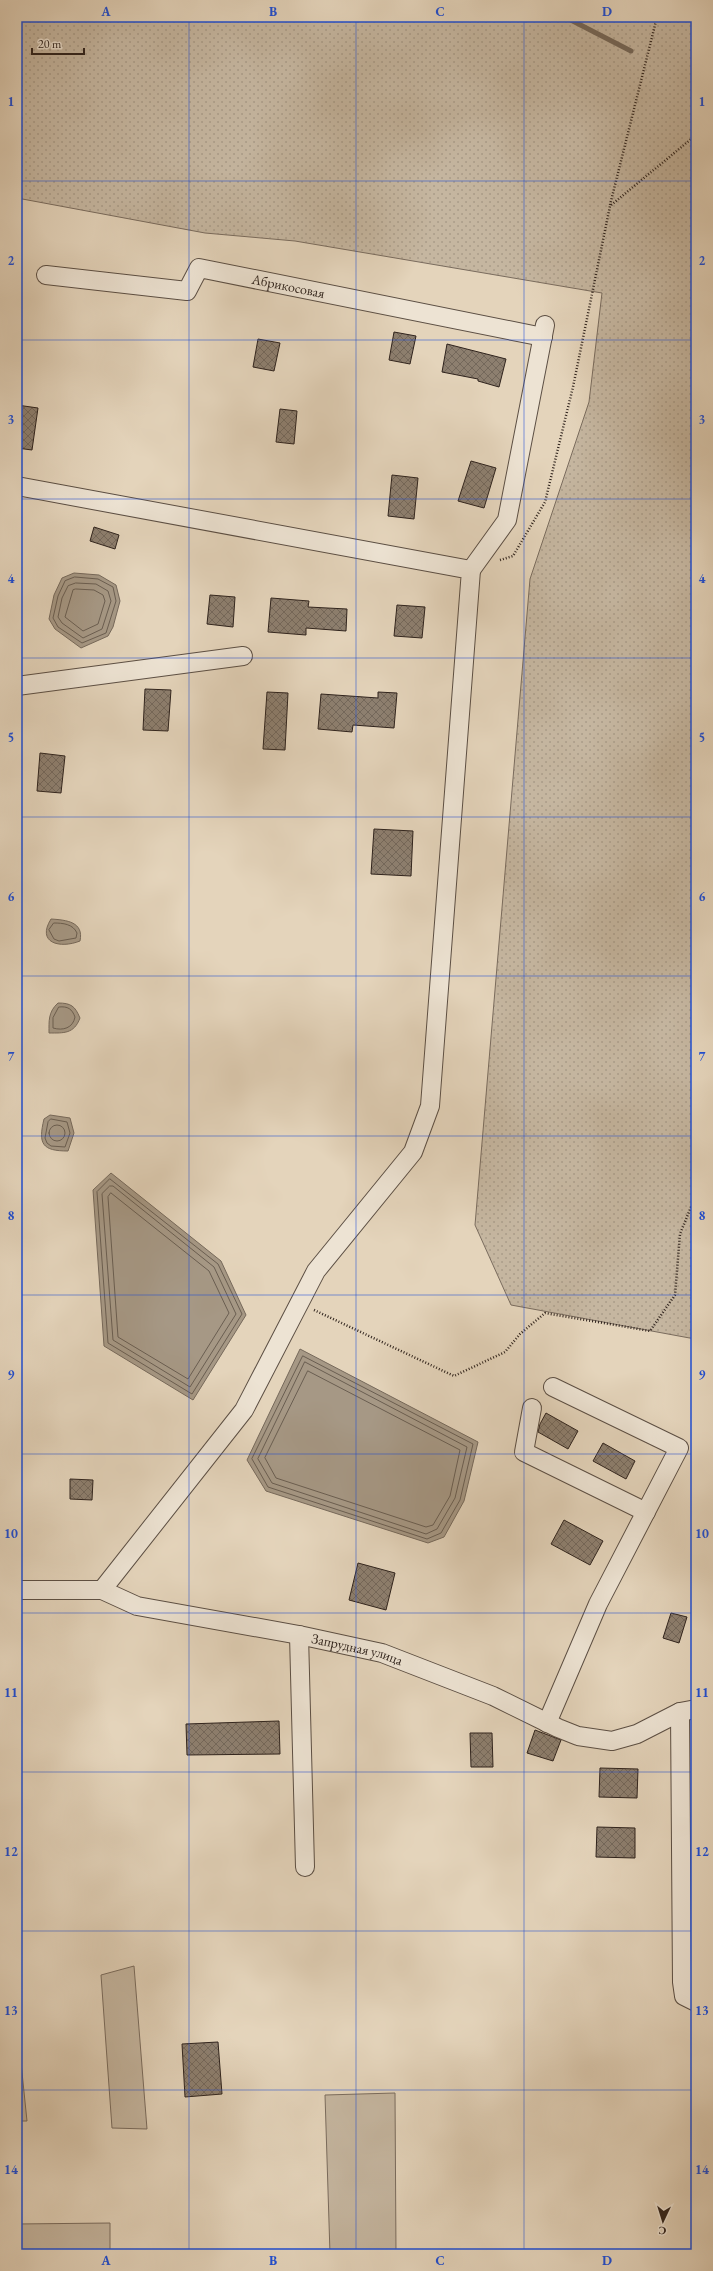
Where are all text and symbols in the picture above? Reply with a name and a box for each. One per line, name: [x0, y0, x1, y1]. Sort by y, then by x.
text: A: [100, 3, 111, 20]
text: B: [269, 3, 277, 20]
text: C: [435, 3, 445, 20]
text: D: [602, 3, 612, 20]
scale bar: [32, 30, 84, 56]
text: 20 m: [38, 36, 62, 52]
text: 1: [8, 93, 15, 110]
text: 1: [699, 93, 706, 110]
text: 2: [8, 252, 15, 269]
text: 2: [699, 252, 706, 269]
street label: Абрикосовая: [249, 270, 327, 302]
text: 3: [8, 411, 15, 428]
text: 3: [699, 411, 706, 428]
text: 4: [8, 570, 15, 587]
text: 4: [699, 570, 706, 587]
text: 5: [8, 729, 14, 746]
text: 5: [699, 729, 705, 746]
text: 6: [8, 888, 15, 905]
text: 6: [699, 888, 706, 905]
text: 7: [8, 1048, 15, 1065]
text: 7: [699, 1048, 706, 1065]
text: 8: [8, 1207, 15, 1224]
text: 8: [699, 1207, 706, 1224]
text: 9: [8, 1366, 15, 1383]
text: 9: [699, 1366, 706, 1383]
text: 10: [4, 1525, 18, 1542]
text: 10: [695, 1525, 709, 1542]
street label: Запрудная улица: [310, 1629, 406, 1669]
text: 11: [4, 1684, 18, 1701]
text: 11: [695, 1684, 709, 1701]
text: 12: [4, 1843, 18, 1860]
text: 12: [695, 1843, 709, 1860]
text: 13: [4, 2002, 18, 2019]
text: 13: [695, 2002, 709, 2019]
text: 14: [4, 2161, 18, 2178]
text: 14: [695, 2161, 709, 2178]
north arrow: [643, 2201, 683, 2241]
text: С: [658, 2224, 667, 2238]
text: A: [100, 2252, 111, 2269]
text: B: [269, 2252, 277, 2269]
text: C: [435, 2252, 445, 2269]
text: D: [602, 2252, 612, 2269]

